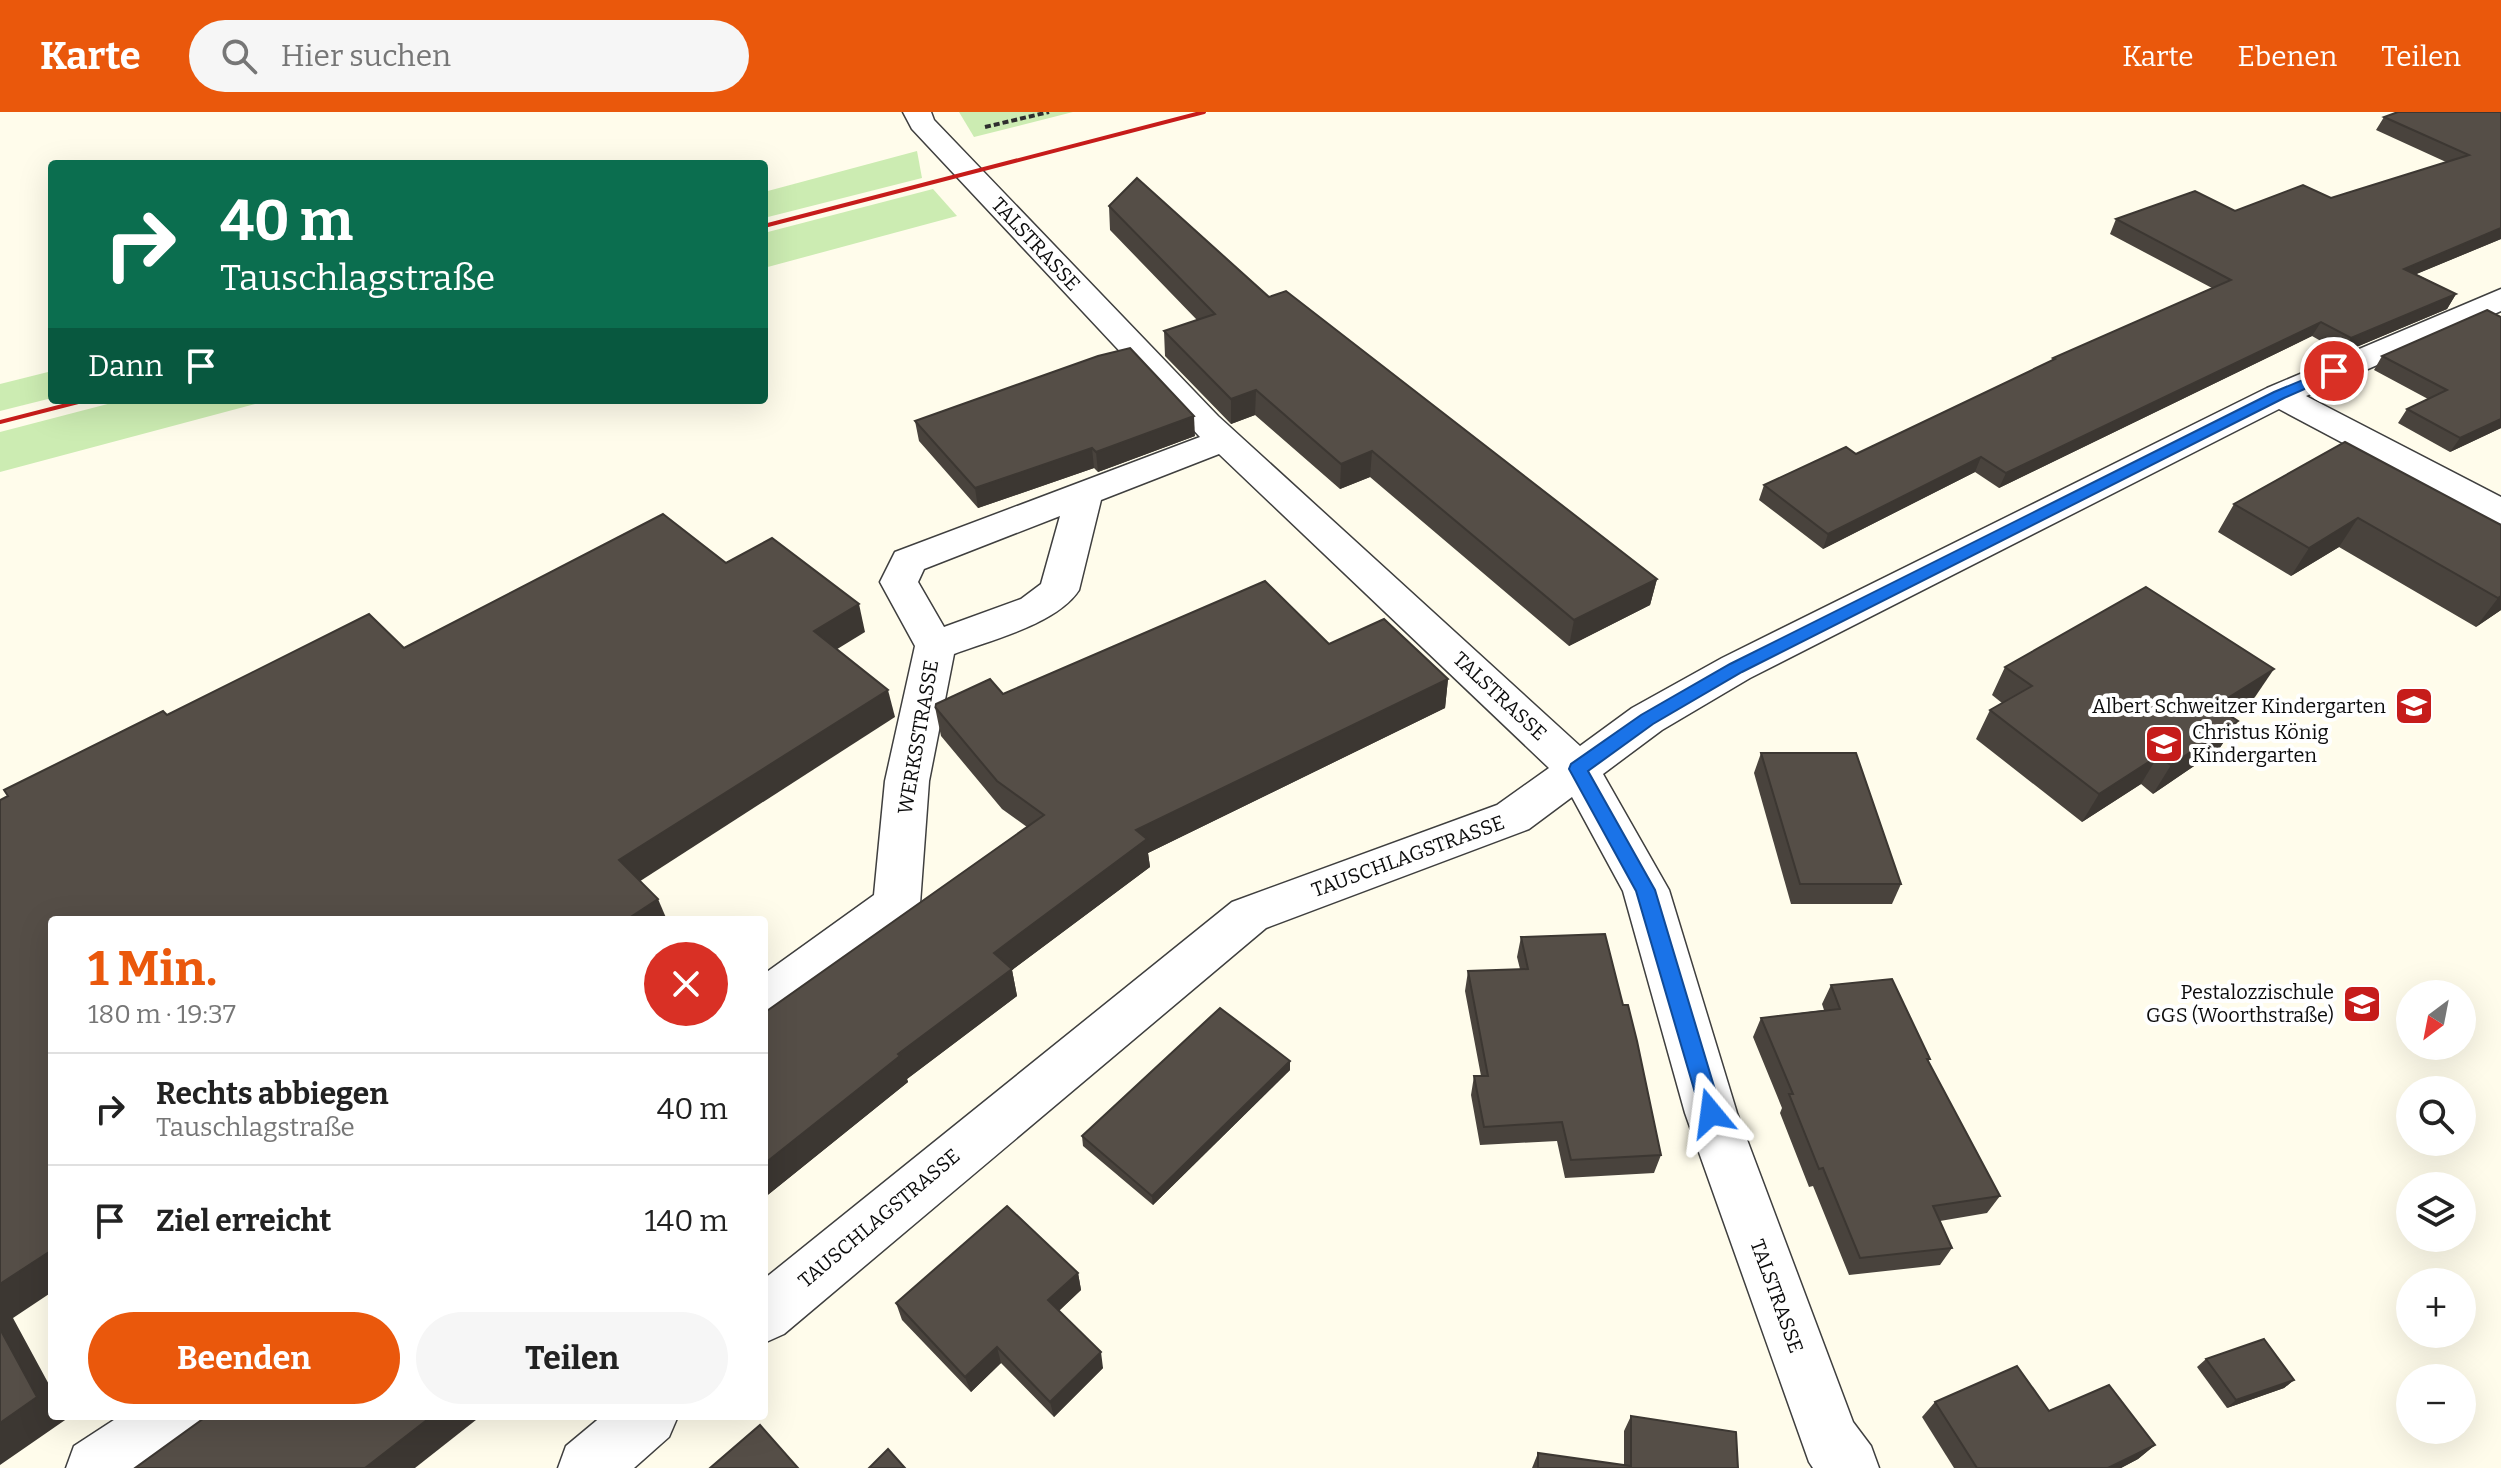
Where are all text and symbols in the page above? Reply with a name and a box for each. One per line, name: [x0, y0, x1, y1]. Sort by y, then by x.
search box: [189, 20, 749, 92]
text: Karte: [40, 33, 141, 79]
icon: search: [217, 34, 261, 78]
text: Hier suchen: [281, 38, 451, 74]
text: Karte: [2122, 40, 2194, 73]
text: Ebenen: [2238, 40, 2337, 73]
text: Teilen: [2381, 40, 2461, 73]
text: 40 m: [220, 188, 353, 255]
icon: right: [88, 192, 192, 296]
street label: TALSTRASSE: [987, 192, 1085, 296]
text: Tauschlagstraße: [220, 256, 495, 300]
pin: [2300, 337, 2368, 405]
icon: arrive: [179, 344, 223, 388]
text: Dann: [88, 348, 163, 384]
icon: arrive: [2312, 349, 2356, 393]
street label: TALSTRASSE: [1448, 647, 1552, 745]
street label: WERKSSTRASSE: [893, 658, 943, 816]
school or university icon: Albert Schweitzer Kindergarten: [2393, 685, 2435, 727]
place label: Albert Schweitzer Kindergarten: [2092, 694, 2386, 718]
place label: Christus König Kindergarten: [2192, 720, 2329, 767]
school or university icon: Christus König Kindergarten: [2143, 723, 2185, 765]
street label: TAUSCHLAGSTRASSE: [1308, 810, 1508, 902]
text: 1 Min.: [88, 940, 217, 998]
button: close: [644, 942, 728, 1026]
place label: Pestalozzischule GGS (Woorthstraße): [2146, 980, 2334, 1027]
north arrow: [2396, 980, 2476, 1060]
map controls: [2396, 980, 2476, 1444]
school or university icon: Pestalozzischule GGS (Woorthstraße): [2341, 983, 2383, 1025]
text: 180 m · 19:37: [88, 999, 236, 1030]
position arrow: [1669, 1071, 1753, 1155]
text: Rechts abbiegen: [156, 1076, 389, 1112]
button: search: [2396, 1076, 2476, 1156]
icon: right: [88, 1087, 132, 1131]
text: 40 m: [657, 1091, 728, 1127]
text: Tauschlagstraße: [156, 1112, 355, 1143]
street label: TAUSCHLAGSTRASSE: [793, 1143, 965, 1293]
button: layers: [2396, 1172, 2476, 1252]
icon: arrive: [88, 1199, 132, 1243]
text: Ziel erreicht: [156, 1203, 331, 1239]
text: 140 m: [644, 1203, 728, 1239]
street label: TALSTRASSE: [1745, 1236, 1809, 1356]
button: +: [2396, 1268, 2476, 1348]
button: Beenden: [88, 1312, 400, 1404]
button: Teilen: [416, 1312, 728, 1404]
button: −: [2396, 1364, 2476, 1444]

